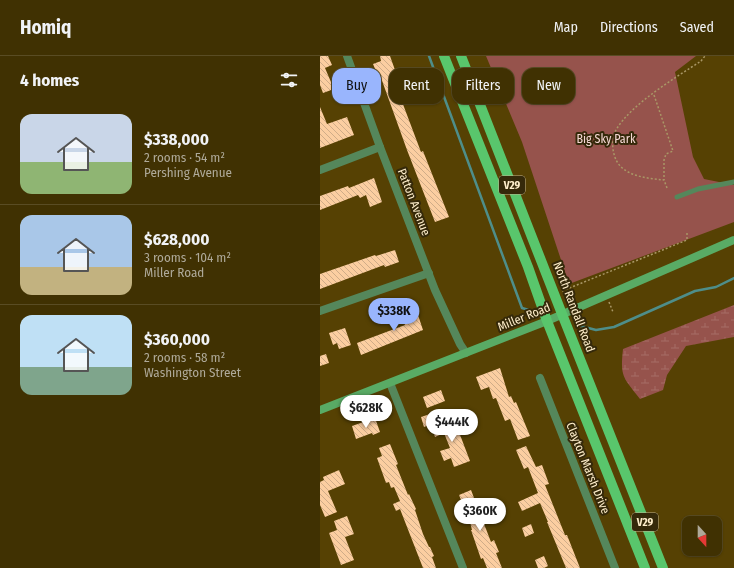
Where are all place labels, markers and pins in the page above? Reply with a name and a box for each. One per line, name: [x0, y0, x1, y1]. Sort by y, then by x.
pin: $338K: [366, 298, 422, 332]
pin: $628K: [338, 395, 394, 429]
pin: $444K: [424, 409, 480, 443]
pin: $360K: [452, 498, 508, 532]

